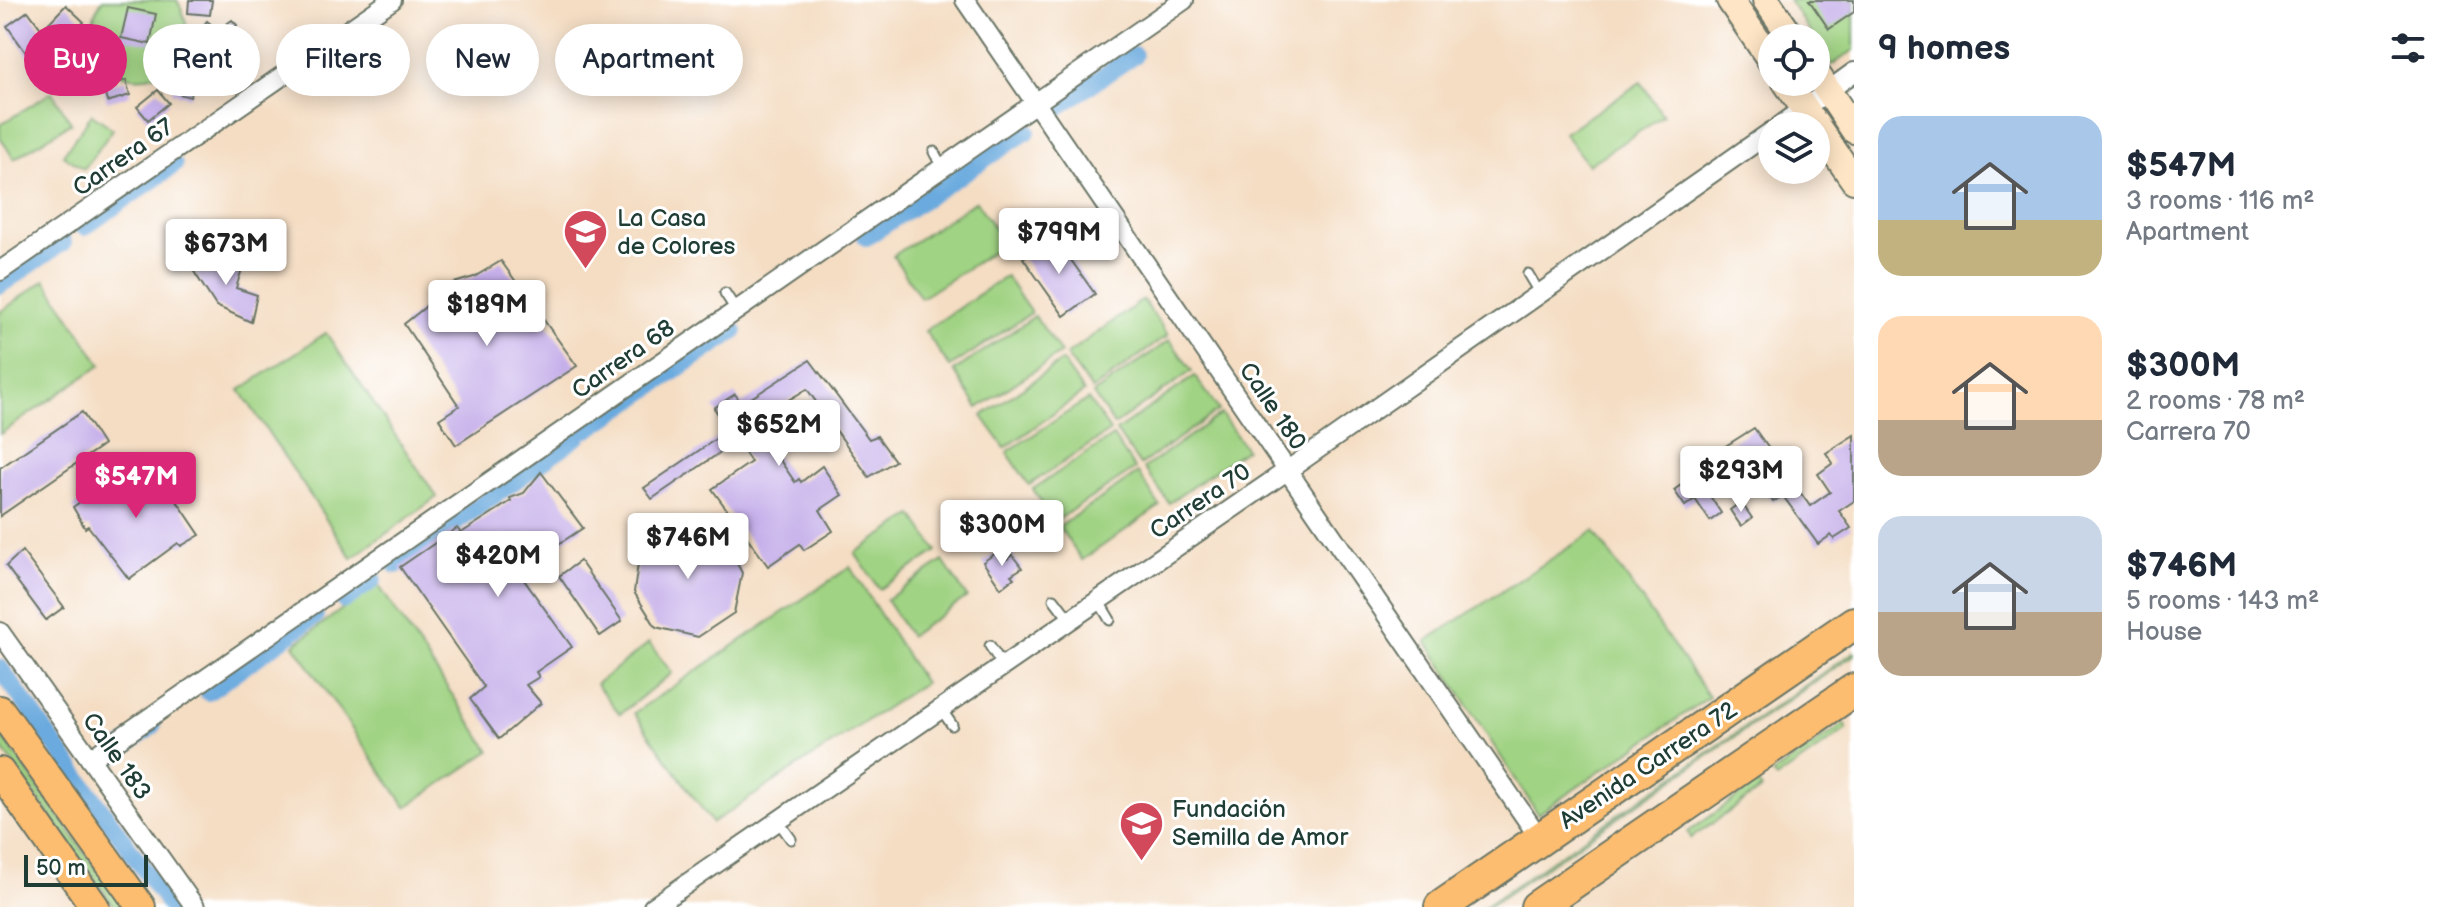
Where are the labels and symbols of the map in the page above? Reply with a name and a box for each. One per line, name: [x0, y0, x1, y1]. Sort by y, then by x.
street label: Carrera 67: [67, 112, 179, 203]
place label: La Casa de Colores: [617, 204, 735, 261]
school or university icon: La Casa de Colores: [562, 208, 610, 271]
pin: $799M: [1003, 208, 1115, 276]
pin: $673M: [170, 219, 282, 287]
pin: $189M: [431, 280, 543, 348]
street label: Carrera 68: [566, 314, 680, 405]
street label: Calle 180: [1233, 357, 1312, 456]
pin: $652M: [723, 400, 835, 468]
pin: $293M: [1685, 446, 1797, 514]
pin: $547M: [80, 452, 192, 520]
street label: Carrera 70: [1144, 457, 1256, 546]
pin: $300M: [946, 500, 1058, 568]
pin: $746M: [632, 513, 744, 581]
pin: $420M: [442, 531, 554, 599]
street label: Avenida Carrera 72: [1554, 695, 1743, 836]
street label: Calle 183: [76, 707, 157, 806]
place label: Fundación Semilla de Amor: [1172, 795, 1348, 852]
school or university icon: Fundación Semilla de Amor: [1117, 799, 1165, 862]
scale bar: [24, 851, 148, 887]

